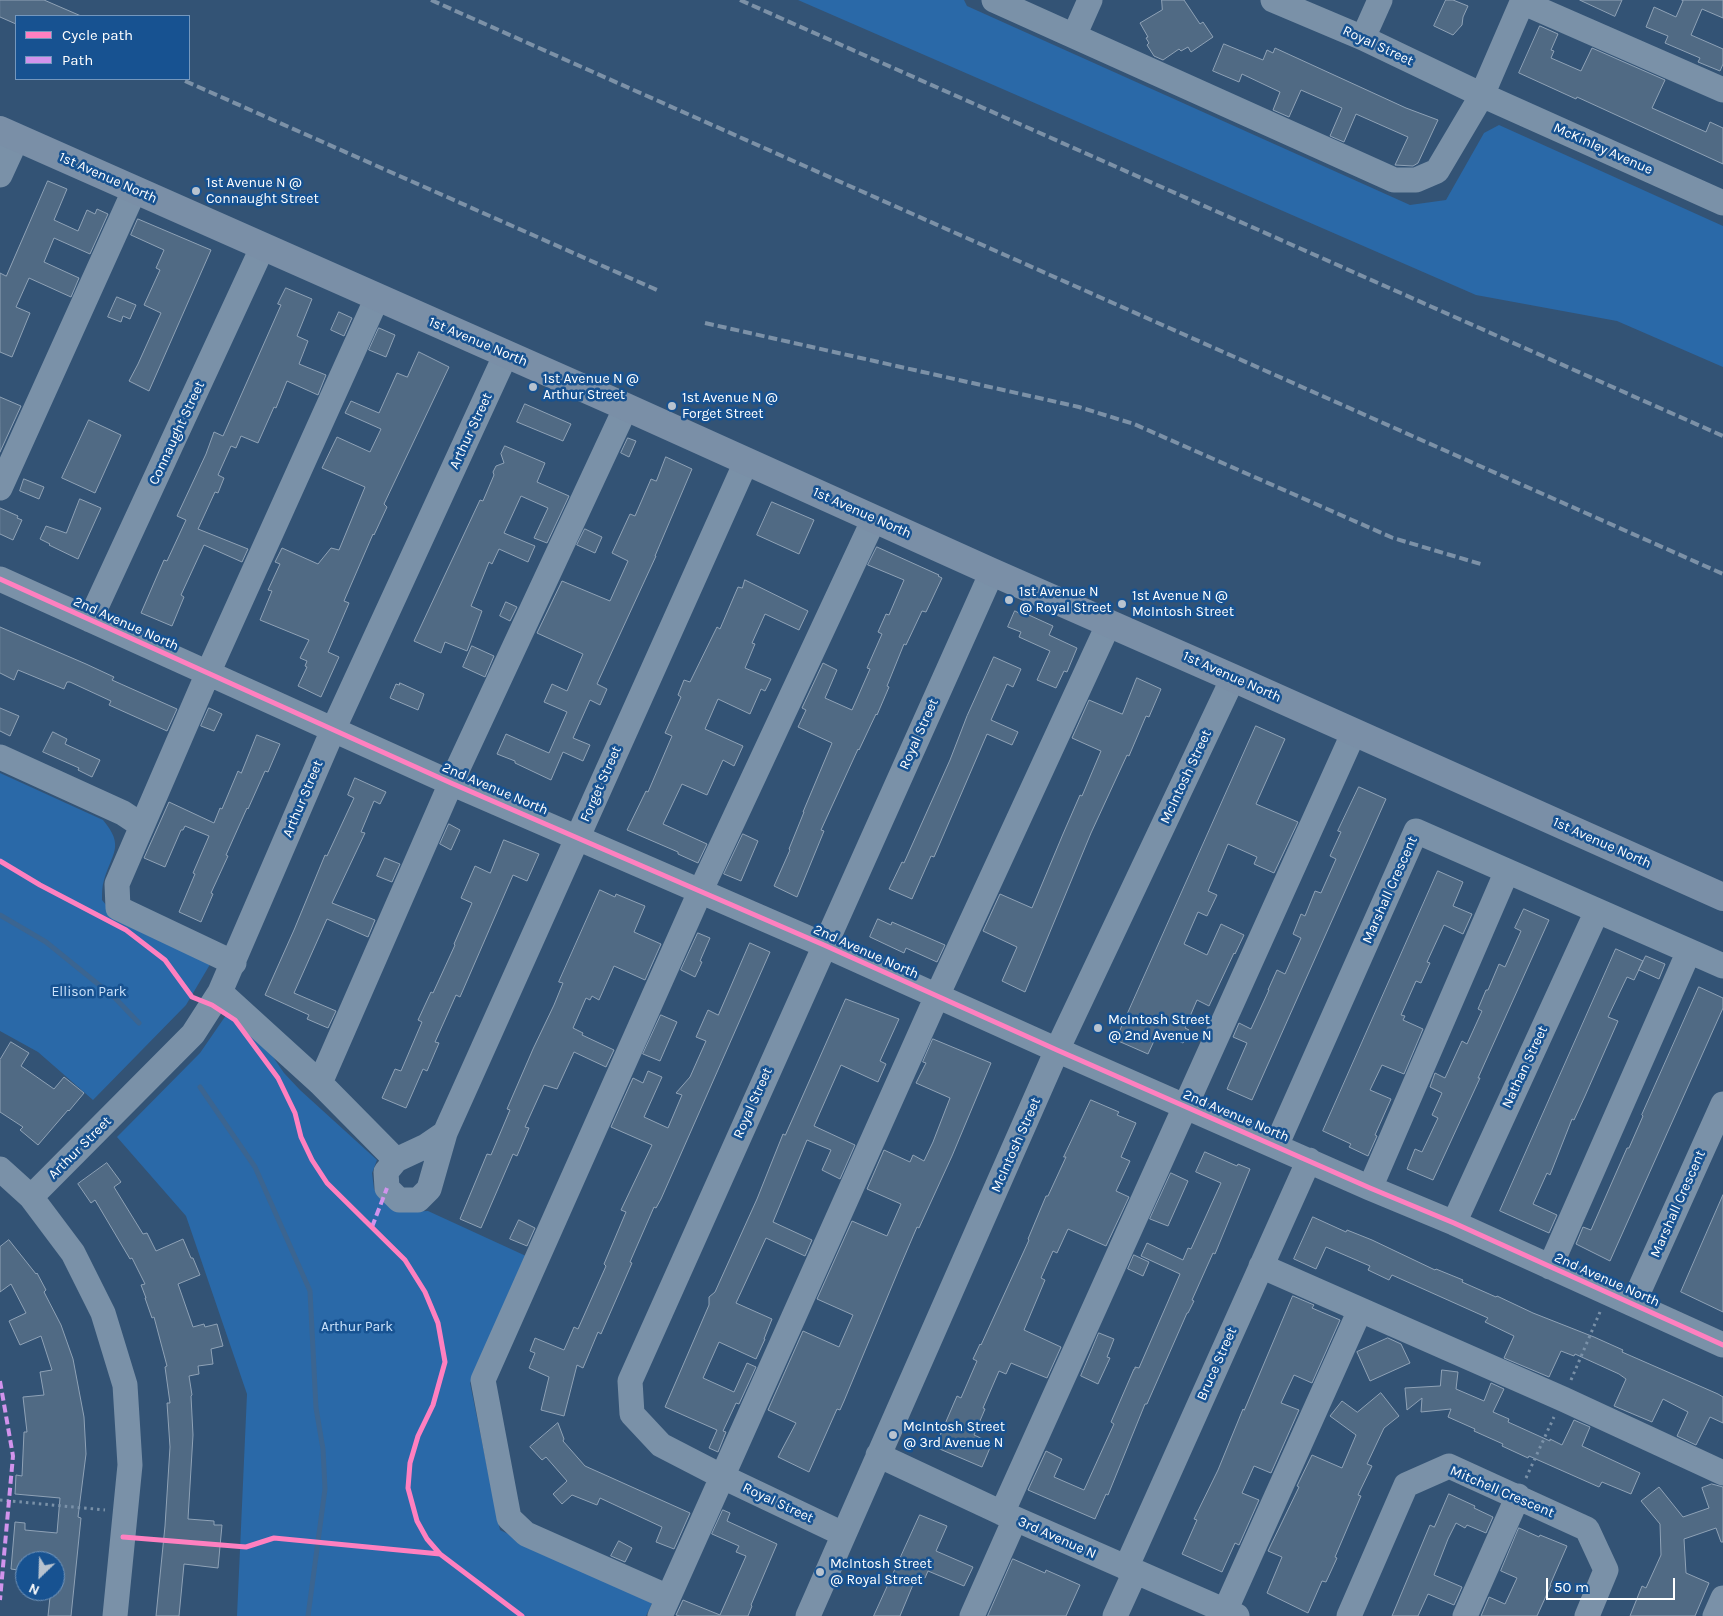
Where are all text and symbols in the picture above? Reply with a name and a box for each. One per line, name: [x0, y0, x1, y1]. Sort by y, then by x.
legend: [15, 15, 190, 80]
street label: Royal Street: [1340, 22, 1416, 70]
text: Cycle path: [62, 26, 133, 44]
text: Path: [62, 51, 93, 69]
street label: McKinley Avenue: [1551, 120, 1655, 178]
street label: 1st Avenue North: [56, 149, 160, 207]
place label: 1st Avenue N @ Connaught Street: [206, 175, 319, 208]
marker: 1st Avenue N @ Connaught Street: [190, 185, 202, 197]
street label: 1st Avenue North: [426, 314, 530, 370]
place label: 1st Avenue N @ Arthur Street: [543, 371, 639, 404]
street label: Connaught Street: [146, 378, 208, 488]
marker: 1st Avenue N @ Arthur Street: [527, 381, 539, 393]
street label: Arthur Street: [446, 390, 496, 472]
place label: 1st Avenue N @ Forget Street: [682, 390, 778, 422]
marker: 1st Avenue N @ Forget Street: [666, 400, 678, 412]
street label: 1st Avenue North: [810, 484, 914, 542]
place label: 1st Avenue N @ Royal Street: [1019, 584, 1112, 616]
place label: 1st Avenue N @ McIntosh Street: [1132, 588, 1234, 620]
street label: 2nd Avenue North: [71, 593, 181, 655]
marker: 1st Avenue N @ Royal Street: [1003, 594, 1015, 606]
marker: 1st Avenue N @ McIntosh Street: [1116, 598, 1128, 610]
street label: 1st Avenue North: [1180, 648, 1284, 706]
street label: Royal Street: [896, 696, 942, 772]
street label: McIntosh Street: [1157, 727, 1215, 827]
street label: Forget Street: [577, 743, 625, 825]
street label: Arthur Street: [279, 758, 327, 840]
street label: 2nd Avenue North: [439, 759, 551, 819]
street label: 1st Avenue North: [1550, 814, 1654, 872]
street label: Marshall Crescent: [1359, 834, 1421, 946]
street label: 2nd Avenue North: [811, 921, 921, 983]
park label: Ellison Park: [51, 984, 127, 1000]
place label: McIntosh Street @ 2nd Avenue N: [1108, 1012, 1212, 1044]
marker: McIntosh Street @ 2nd Avenue N: [1092, 1022, 1104, 1034]
street label: Nathan Street: [1499, 1023, 1551, 1111]
street label: Royal Street: [730, 1065, 776, 1141]
street label: 2nd Avenue North: [1180, 1086, 1292, 1146]
street label: McIntosh Street: [988, 1095, 1044, 1195]
street label: Arthur Street: [45, 1113, 115, 1183]
street label: Marshall Crescent: [1647, 1148, 1709, 1260]
street label: 2nd Avenue North: [1552, 1249, 1662, 1311]
park label: Arthur Park: [321, 1319, 393, 1335]
street label: Bruce Street: [1193, 1325, 1241, 1403]
place label: McIntosh Street @ 3rd Avenue N: [903, 1419, 1005, 1451]
marker: McIntosh Street @ 3rd Avenue N: [887, 1429, 899, 1441]
street label: Mitchell Crescent: [1447, 1462, 1557, 1522]
street label: Royal Street: [740, 1479, 816, 1527]
street label: 3rd Avenue N: [1015, 1513, 1099, 1563]
north arrow: [15, 1551, 65, 1601]
place label: McIntosh Street @ Royal Street: [830, 1556, 932, 1588]
marker: McIntosh Street @ Royal Street: [814, 1566, 826, 1578]
scale bar: [1548, 1568, 1677, 1600]
text: 50 m: [1554, 1578, 1589, 1596]
text: N: [26, 1579, 42, 1599]

